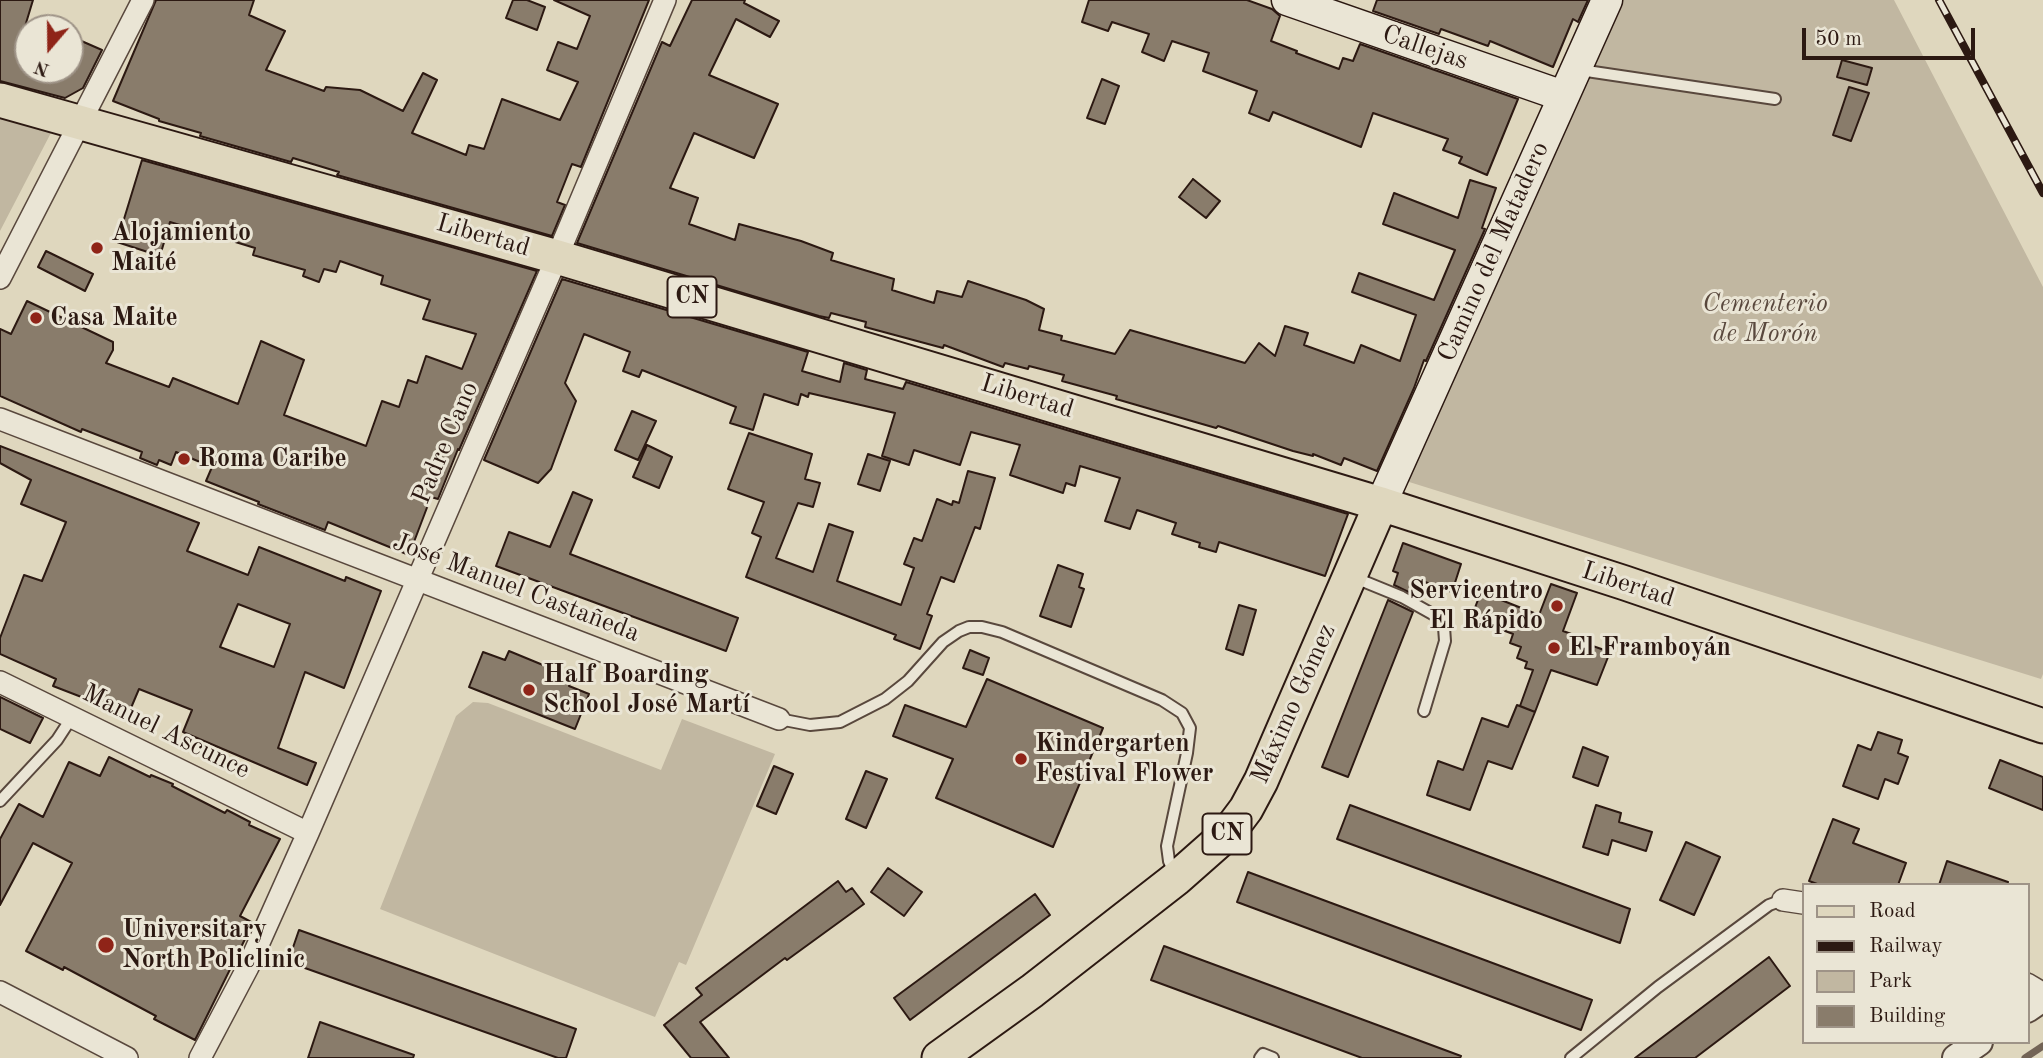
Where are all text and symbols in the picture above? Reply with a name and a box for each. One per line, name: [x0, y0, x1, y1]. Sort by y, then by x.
north arrow: [14, 14, 84, 84]
scale bar: [1805, 14, 1978, 58]
street label: Callejas: [1378, 19, 1472, 77]
text: 50 m: [1815, 29, 1862, 50]
text: N: [32, 56, 52, 79]
street label: Camino del Matadero: [1431, 137, 1557, 367]
street label: Libertad: [433, 208, 533, 264]
place label: Alojamiento Maité: [111, 217, 251, 278]
marker: Alojamiento Maité: [89, 240, 105, 256]
road number: CN: [668, 276, 716, 318]
park label: Cementerio de Morón: [1702, 288, 1828, 350]
place label: Casa Maite: [50, 302, 178, 334]
marker: Casa Maite: [28, 310, 44, 326]
street label: Libertad: [977, 368, 1077, 426]
street label: Padre Cano: [406, 377, 486, 509]
place label: Roma Caribe: [198, 443, 347, 475]
marker: Roma Caribe: [176, 451, 192, 467]
street label: José Manuel Castañeda: [388, 526, 644, 650]
street label: Libertad: [1578, 555, 1678, 615]
place label: Servicentro El Rápido: [1409, 575, 1543, 636]
marker: Servicentro El Rápido: [1549, 598, 1565, 614]
street label: Máximo Gómez: [1245, 619, 1343, 789]
place label: El Framboyán: [1568, 632, 1731, 664]
marker: El Framboyán: [1546, 640, 1562, 656]
place label: Half Boarding School José Martí: [543, 659, 750, 720]
street label: Manuel Ascunce: [77, 678, 255, 786]
marker: Half Boarding School José Martí: [521, 682, 537, 698]
place label: Kindergarten Festival Flower: [1035, 728, 1213, 790]
marker: Kindergarten Festival Flower: [1013, 751, 1029, 767]
road number: CN: [1202, 814, 1252, 854]
legend: [1801, 883, 2029, 1044]
text: Road: [1869, 901, 1916, 922]
place label: Universitary North Policlinic: [122, 914, 305, 976]
marker: Universitary North Policlinic: [96, 935, 116, 955]
text: Railway: [1869, 936, 1943, 957]
text: Park: [1869, 971, 1912, 992]
text: Building: [1869, 1006, 1945, 1027]

